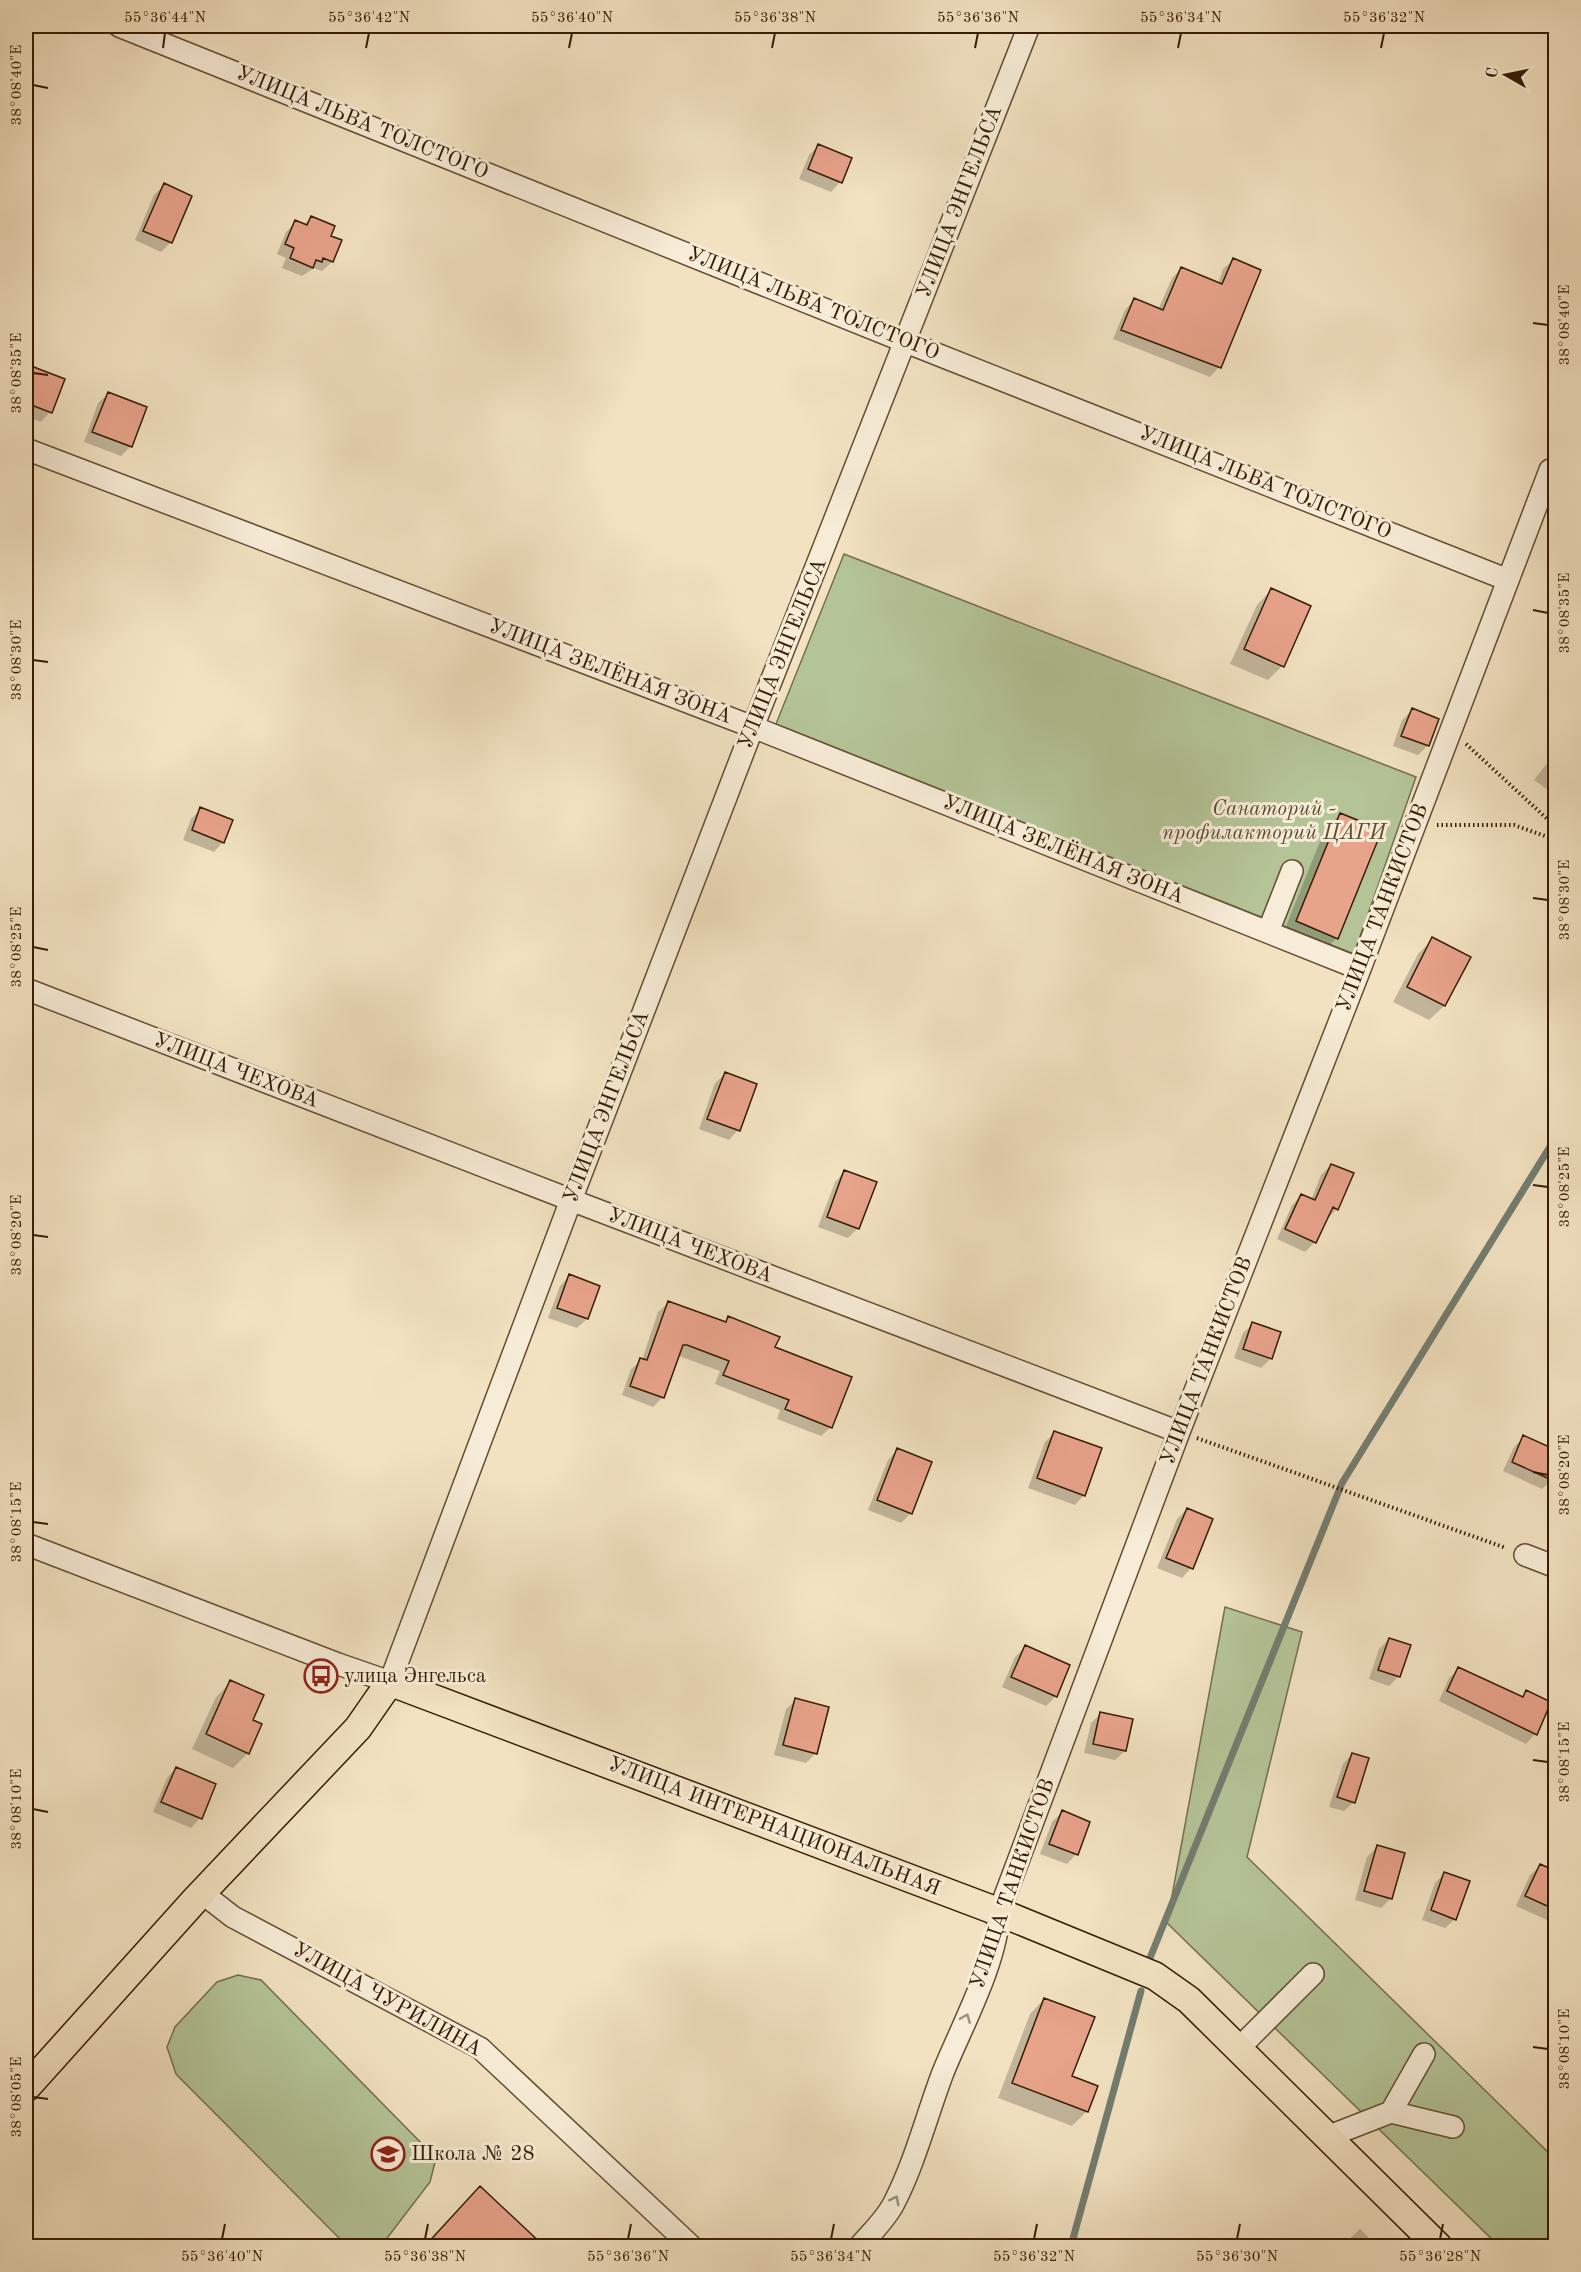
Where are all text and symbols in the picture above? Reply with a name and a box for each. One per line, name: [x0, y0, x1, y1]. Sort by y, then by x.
text: 55°36'44"N: [124, 11, 206, 26]
text: 55°36'42"N: [328, 11, 410, 26]
text: 55°36'40"N: [531, 11, 613, 26]
text: 55°36'38"N: [734, 11, 816, 26]
text: 55°36'36"N: [937, 11, 1019, 26]
text: 55°36'34"N: [1140, 11, 1222, 26]
text: 55°36'32"N: [1343, 11, 1425, 26]
text: 38°08'40"E: [10, 45, 25, 125]
north arrow: [1476, 45, 1536, 105]
street label: УЛИЦА ЛЬВА ТОЛСТОГО: [233, 63, 491, 183]
text: С: [1484, 66, 1502, 79]
street label: УЛИЦА ЭНГЕЛЬСА: [914, 103, 1006, 301]
street label: УЛИЦА ЛЬВА ТОЛСТОГО: [684, 244, 942, 364]
text: 38°08'40"E: [1558, 285, 1573, 365]
text: 38°08'35"E: [10, 333, 25, 413]
street label: УЛИЦА ЛЬВА ТОЛСТОГО: [1136, 423, 1394, 543]
street label: УЛИЦА ЭНГЕЛЬСА: [735, 556, 831, 752]
text: 38°08'35"E: [1558, 573, 1573, 653]
street label: УЛИЦА ЗЕЛЁНАЯ ЗОНА: [486, 612, 736, 728]
text: 38°08'30"E: [10, 620, 25, 700]
street label: УЛИЦА ЗЕЛЁНАЯ ЗОНА: [939, 788, 1188, 908]
park label: Санаторий - профилакторий ЦАГИ: [1162, 799, 1388, 844]
street label: УЛИЦА ТАНКИСТОВ: [1334, 801, 1432, 1015]
text: 38°08'30"E: [1558, 860, 1573, 940]
text: 38°08'25"E: [10, 907, 25, 987]
street label: УЛИЦА ЭНГЕЛЬСА: [561, 1008, 653, 1206]
street label: УЛИЦА ЧЕХОВА: [150, 1030, 322, 1112]
text: 38°08'25"E: [1558, 1147, 1573, 1227]
text: 38°08'20"E: [10, 1195, 25, 1275]
street label: УЛИЦА ЧЕХОВА: [604, 1205, 776, 1287]
street label: УЛИЦА ТАНКИСТОВ: [1158, 1254, 1256, 1468]
text: 38°08'20"E: [1558, 1435, 1573, 1515]
text: 38°08'15"E: [10, 1482, 25, 1562]
bus stop icon: улица Энгельса: [303, 1658, 339, 1694]
place label: улица Энгельса: [344, 1666, 486, 1687]
text: 38°08'15"E: [1558, 1722, 1573, 1802]
street label: УЛИЦА ИНТЕРНАЦИОНАЛЬНАЯ: [605, 1754, 943, 1900]
text: 38°08'10"E: [10, 1769, 25, 1849]
street label: УЛИЦА ТАНКИСТОВ: [967, 1776, 1059, 1992]
street label: УЛИЦА ЧУРИЛИНА: [289, 1939, 485, 2061]
text: 38°08'10"E: [1558, 2009, 1573, 2089]
one-way arrow: [959, 2014, 971, 2025]
text: 38°08'05"E: [10, 2057, 25, 2137]
school or university icon: Школа № 28: [370, 2136, 406, 2172]
place label: Школа № 28: [411, 2144, 535, 2165]
one-way arrow: [888, 2195, 899, 2206]
text: 55°36'40"N: [181, 2250, 263, 2265]
text: 55°36'38"N: [384, 2250, 466, 2265]
text: 55°36'36"N: [587, 2250, 669, 2265]
text: 55°36'34"N: [790, 2250, 872, 2265]
text: 55°36'32"N: [993, 2250, 1075, 2265]
text: 55°36'30"N: [1196, 2250, 1278, 2265]
text: 55°36'28"N: [1399, 2250, 1481, 2265]

